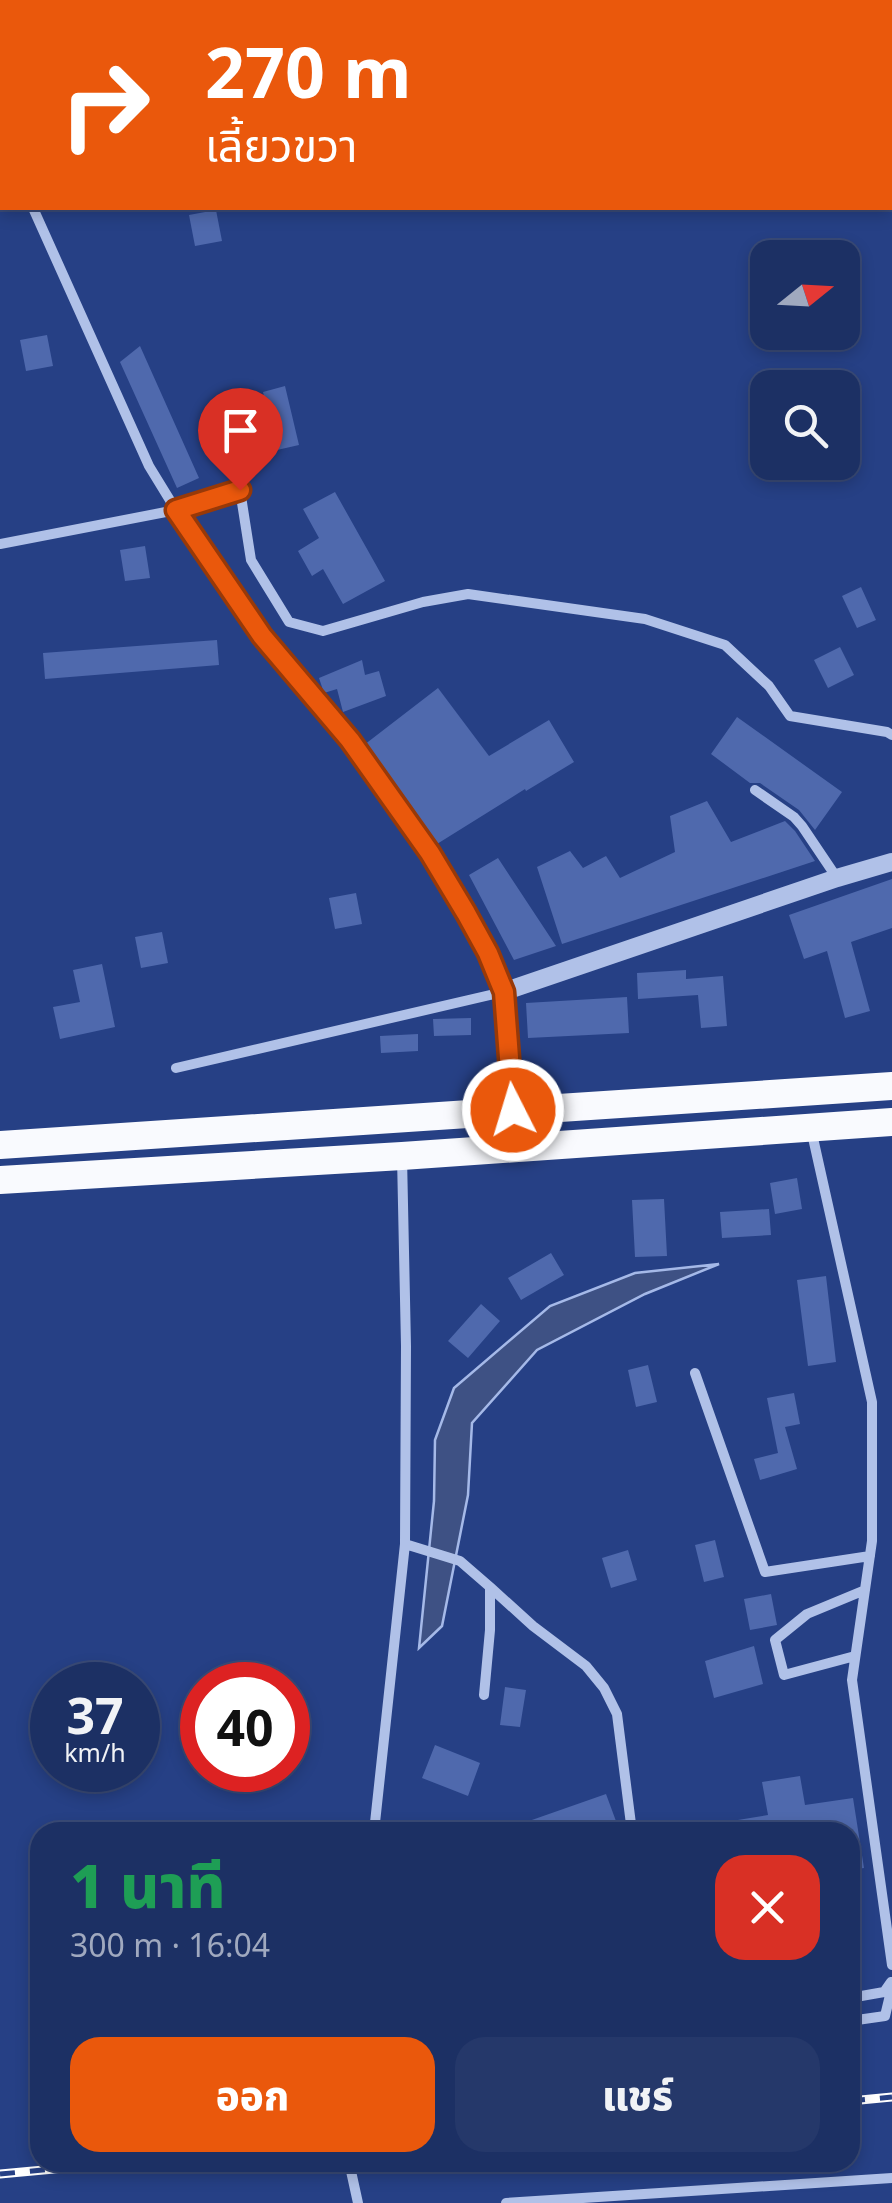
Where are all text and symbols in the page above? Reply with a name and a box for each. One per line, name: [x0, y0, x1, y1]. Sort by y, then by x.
text: 270 m: [205, 23, 412, 119]
icon: right: [40, 40, 170, 170]
text: เลี้ยวขวา: [205, 114, 357, 175]
north arrow: [750, 240, 860, 350]
map controls: [750, 240, 860, 480]
button: search: [750, 370, 860, 480]
pin: [198, 388, 283, 491]
icon: arrive: [213, 403, 268, 458]
position arrow: [461, 1058, 565, 1162]
speed limit sign: 40: [180, 1662, 310, 1792]
text: 37: [66, 1681, 124, 1749]
text: km/h: [64, 1735, 126, 1769]
text: 1 นาที: [70, 1844, 226, 1926]
button: close: [715, 1855, 820, 1960]
text: 300 m · 16:04: [70, 1923, 270, 1966]
button: ออก: [70, 2037, 435, 2152]
button: แชร์: [455, 2037, 820, 2152]

